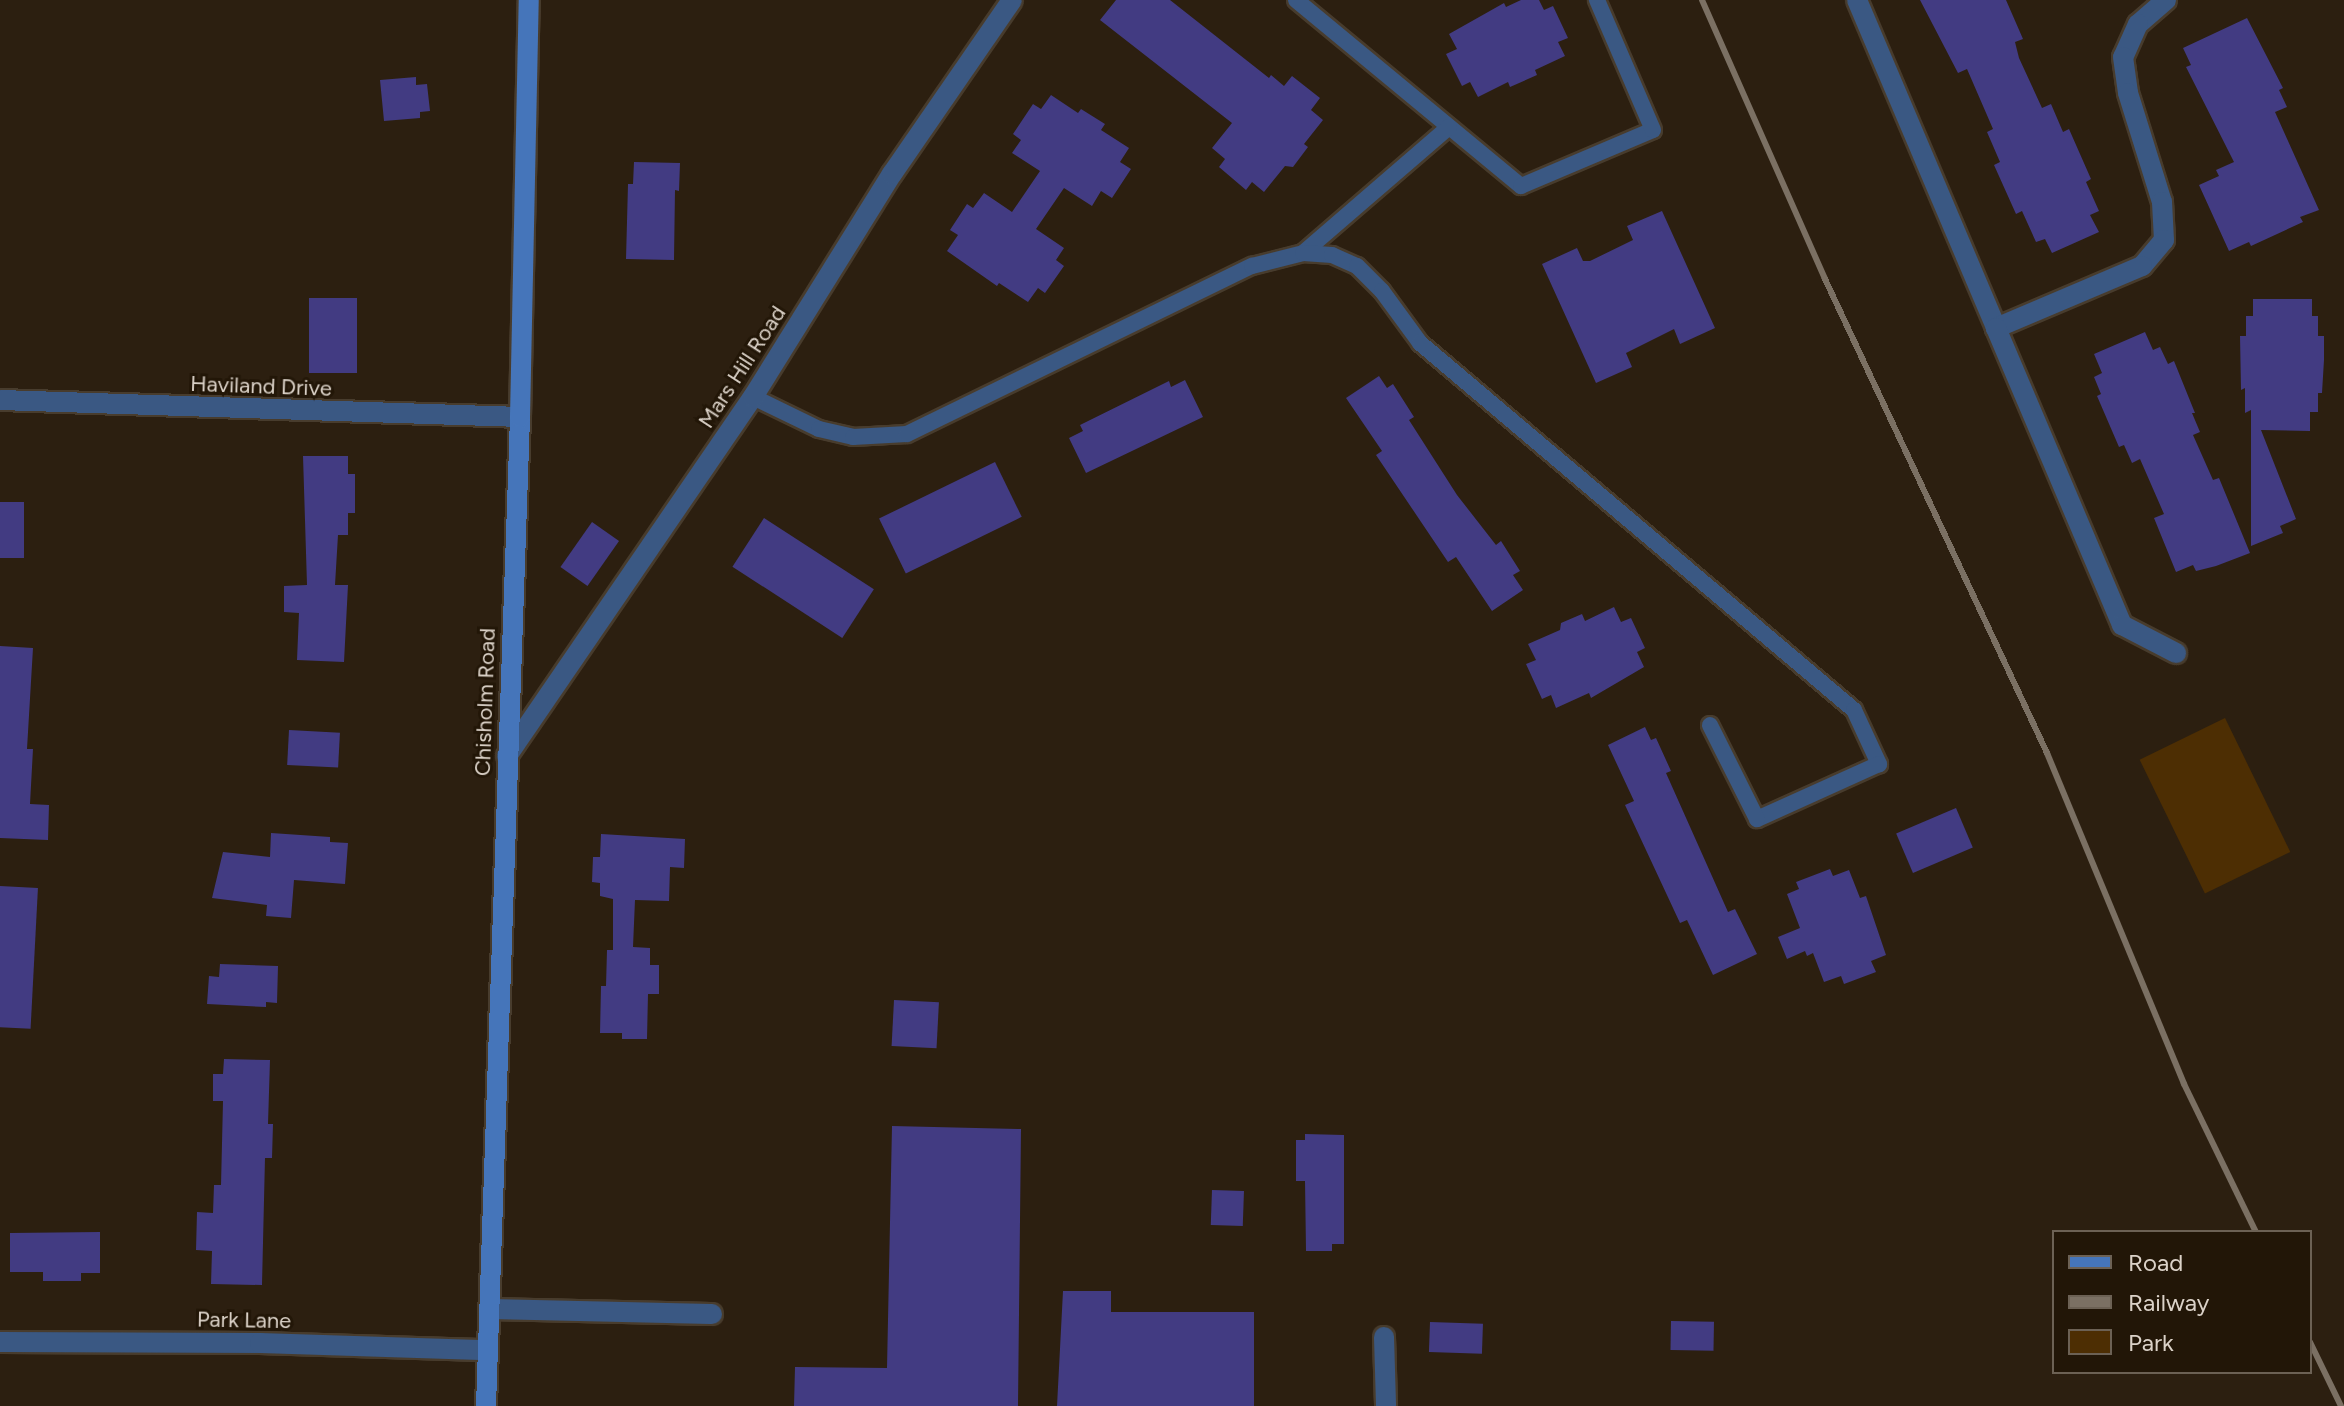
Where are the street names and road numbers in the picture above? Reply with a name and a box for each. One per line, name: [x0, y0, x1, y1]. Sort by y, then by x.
street label: Mars Hill Road: [693, 301, 791, 433]
street label: Haviland Drive: [190, 370, 332, 402]
street label: Chisholm Road: [469, 627, 501, 777]
street label: Park Lane: [197, 1306, 291, 1334]

